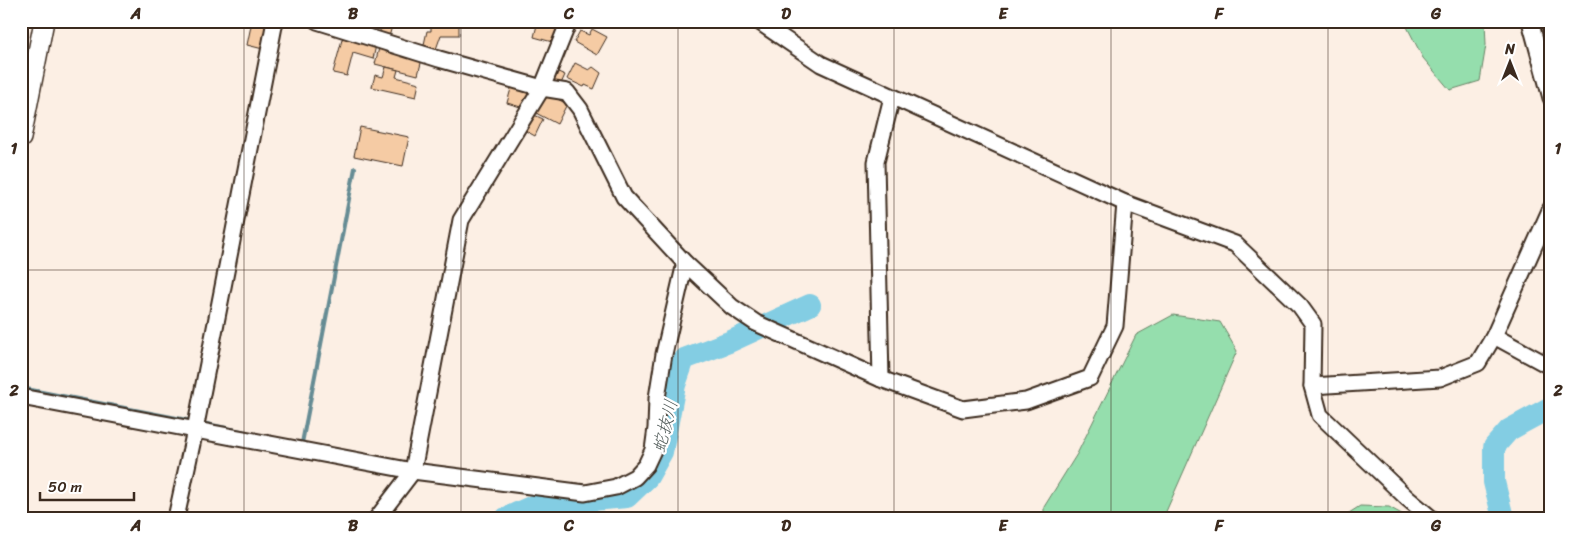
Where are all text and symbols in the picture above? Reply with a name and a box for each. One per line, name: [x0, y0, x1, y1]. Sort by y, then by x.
text: A: [130, 0, 141, 28]
text: B: [348, 0, 359, 28]
text: C: [563, 0, 575, 28]
text: D: [781, 0, 791, 28]
text: E: [999, 0, 1009, 28]
text: F: [1214, 0, 1225, 28]
text: G: [1430, 0, 1442, 28]
text: N: [1504, 37, 1515, 62]
north arrow: [1484, 38, 1534, 88]
text: 1: [11, 134, 18, 163]
text: 1: [1555, 134, 1562, 163]
text: 2: [8, 376, 19, 405]
text: 2: [1552, 376, 1563, 405]
water label: 蛇抜川: [643, 396, 687, 456]
scale bar: [40, 469, 134, 501]
text: 50 m: [48, 474, 83, 500]
text: A: [130, 511, 141, 539]
text: B: [348, 511, 359, 539]
text: C: [563, 511, 575, 539]
text: D: [781, 511, 791, 539]
text: E: [999, 511, 1009, 539]
text: F: [1214, 511, 1225, 539]
text: G: [1430, 511, 1442, 539]

